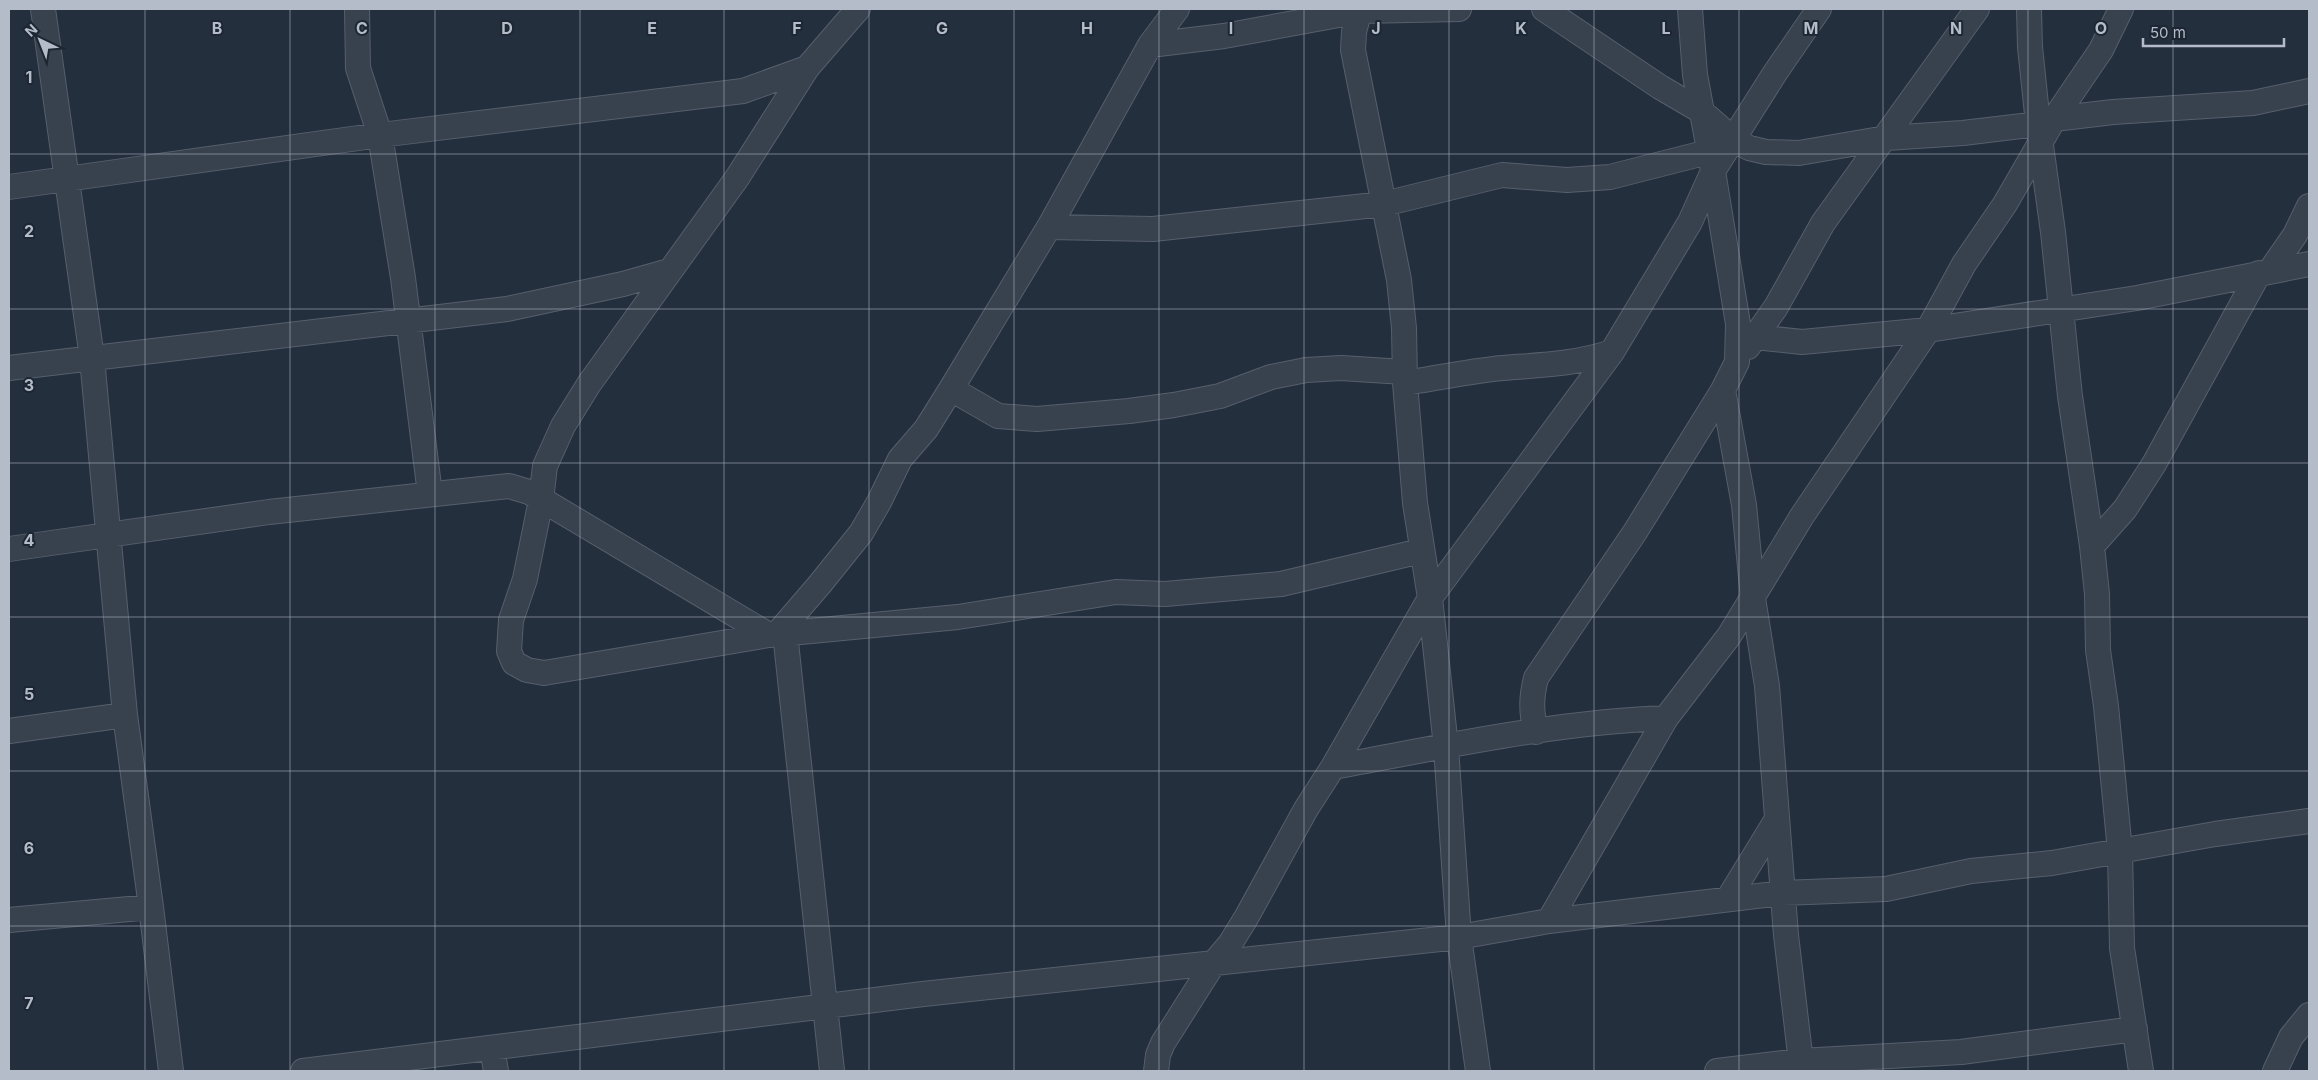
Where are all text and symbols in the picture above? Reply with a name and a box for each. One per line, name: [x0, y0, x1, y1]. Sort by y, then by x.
north arrow: [15, 15, 65, 65]
scale bar: [2143, 15, 2284, 47]
text: B: [212, 18, 222, 38]
text: C: [356, 18, 368, 38]
text: D: [501, 18, 513, 38]
text: E: [647, 18, 657, 38]
text: F: [792, 18, 802, 38]
text: G: [936, 18, 948, 38]
text: H: [1081, 18, 1093, 38]
text: I: [1229, 18, 1233, 38]
text: J: [1371, 18, 1381, 38]
text: K: [1515, 18, 1527, 38]
text: L: [1661, 18, 1671, 38]
text: M: [1804, 18, 1818, 38]
text: N: [1950, 18, 1962, 38]
text: O: [2095, 18, 2107, 38]
text: N: [21, 20, 40, 40]
text: 50 m: [2150, 23, 2186, 42]
text: 1: [26, 67, 32, 87]
text: 2: [24, 221, 34, 241]
text: 3: [24, 375, 34, 395]
text: 4: [24, 530, 35, 550]
text: 5: [24, 684, 34, 704]
text: 6: [24, 838, 34, 858]
text: 7: [24, 993, 34, 1013]

